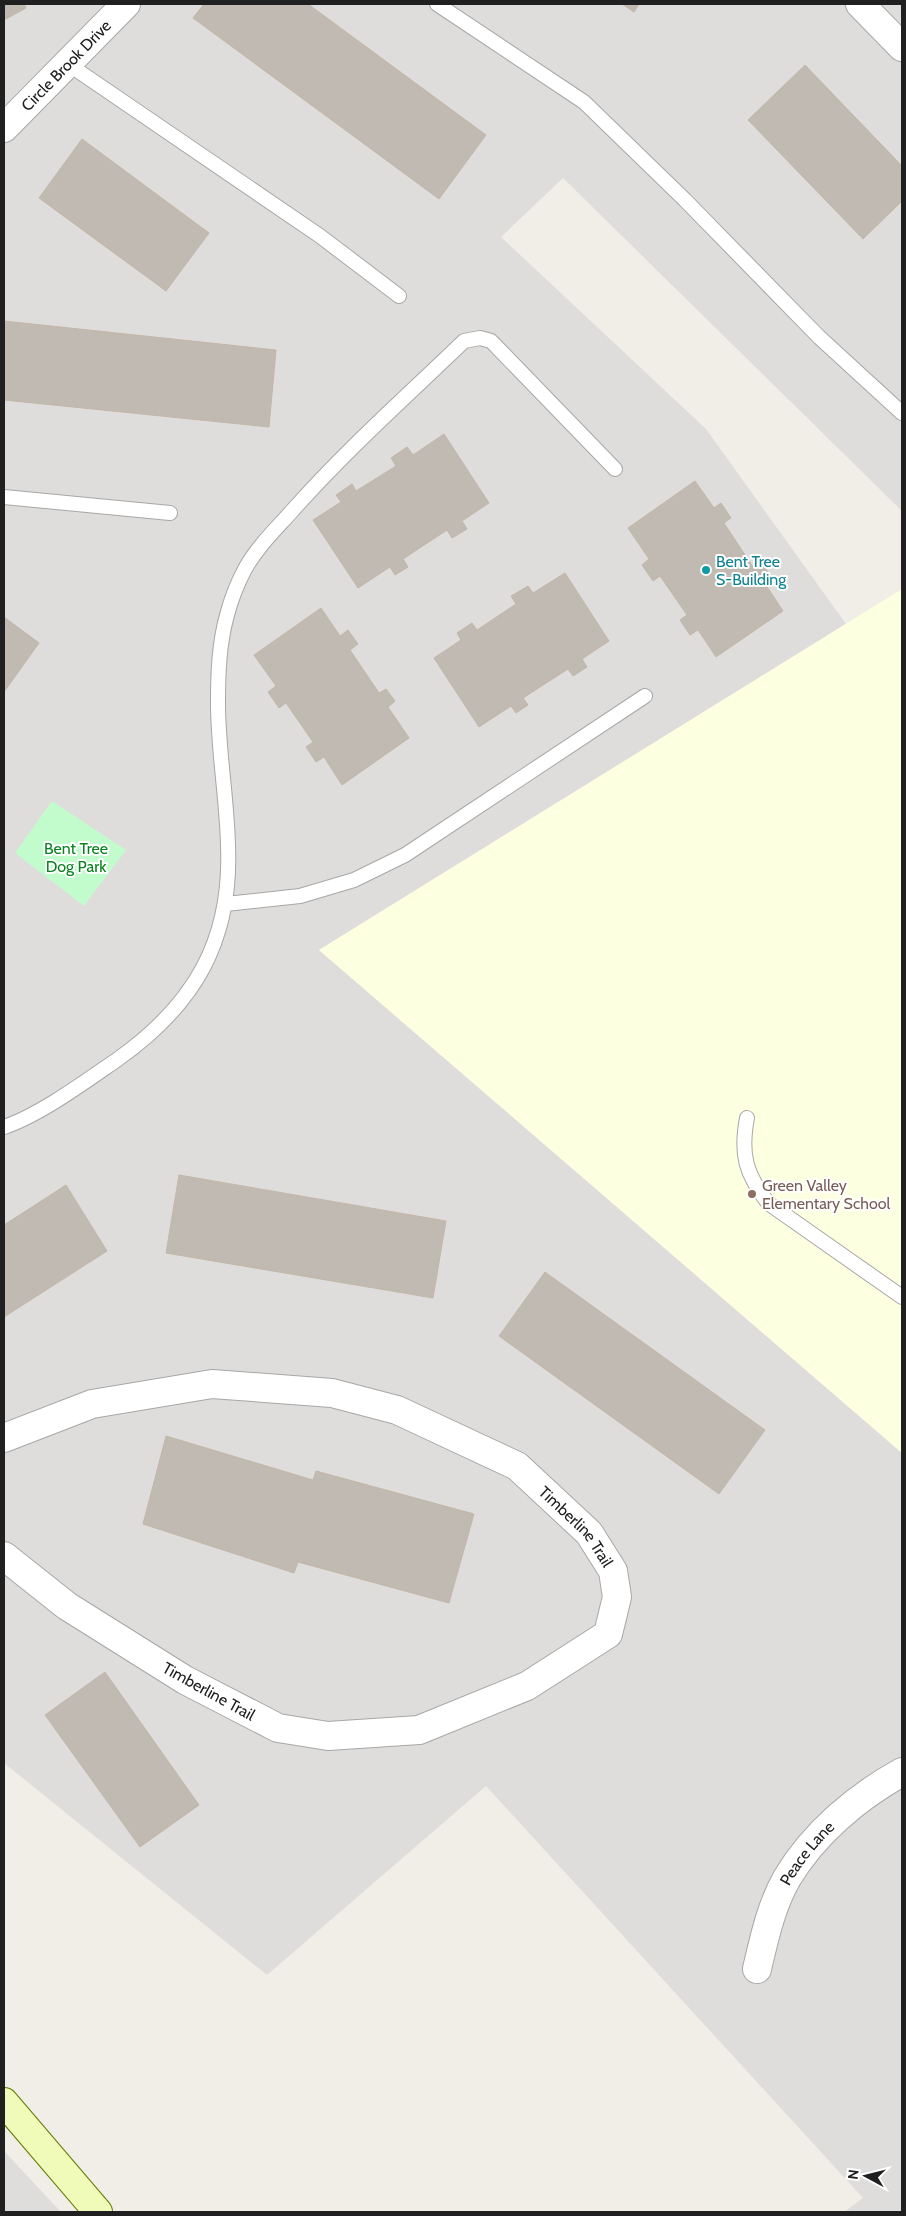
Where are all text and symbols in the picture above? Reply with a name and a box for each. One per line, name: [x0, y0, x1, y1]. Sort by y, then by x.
street label: Circle Brook Drive: [17, 16, 115, 115]
place label: Bent Tree S-Building: [716, 552, 787, 589]
marker: Bent Tree S-Building: [700, 564, 712, 576]
park label: Bent Tree Dog Park: [44, 839, 108, 876]
place label: Green Valley Elementary School: [762, 1176, 890, 1213]
marker: Green Valley Elementary School: [746, 1188, 758, 1200]
street label: Timberline Trail: [535, 1482, 617, 1571]
street label: Timberline Trail: [159, 1658, 258, 1725]
street label: Peace Lane: [776, 1817, 838, 1889]
north arrow: [841, 2151, 891, 2201]
text: N: [844, 2168, 863, 2180]

